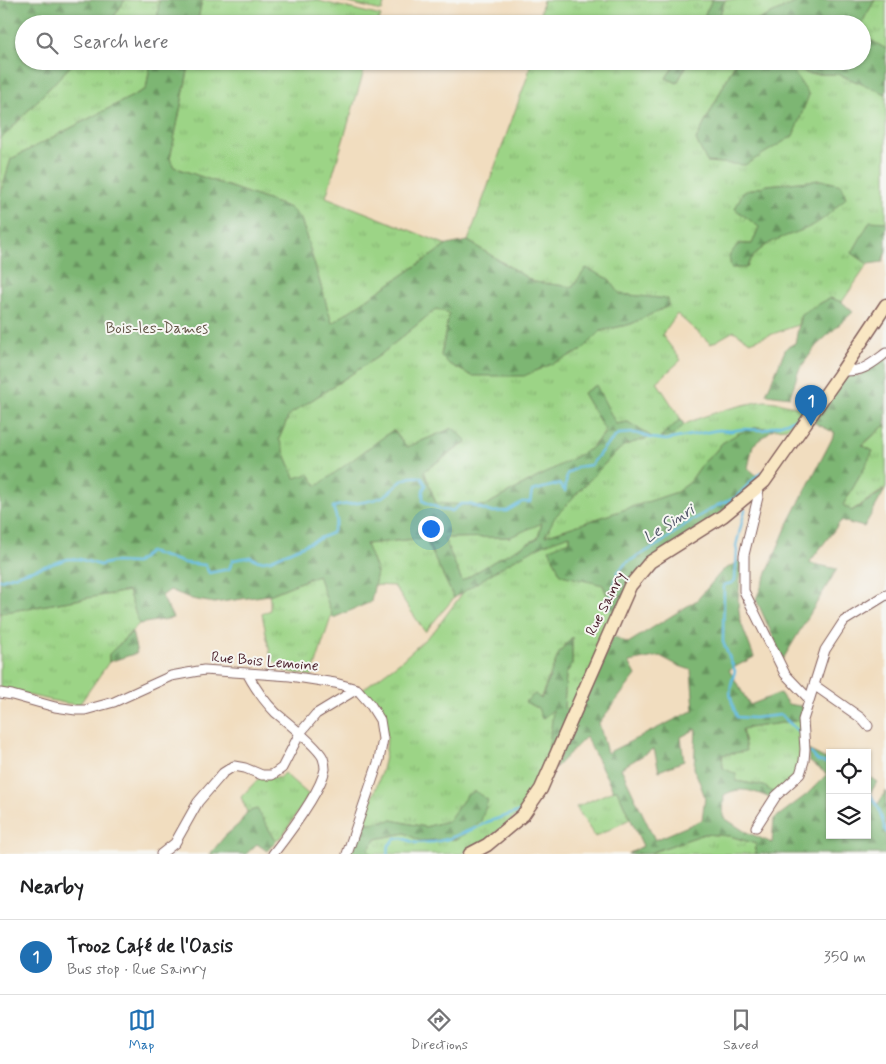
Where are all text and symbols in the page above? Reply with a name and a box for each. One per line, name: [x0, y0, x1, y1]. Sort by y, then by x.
search box: [15, 15, 871, 70]
icon: search: [33, 29, 61, 57]
text: Search here: [73, 30, 169, 55]
park label: Bois-les-Dames: [106, 319, 208, 339]
pin: 1: [795, 385, 827, 426]
water label: Le Sinri: [640, 499, 700, 548]
your location: [418, 516, 444, 542]
street label: Rue Sainry: [581, 568, 631, 640]
street label: Rue Bois Lemoine: [210, 647, 320, 677]
map controls: [826, 749, 871, 839]
button: locate: [826, 749, 871, 794]
button: layers: [826, 794, 871, 839]
text: Nearby: [20, 873, 84, 901]
text: Trooz Café de l'Oasis: [67, 934, 233, 959]
text: 1: [32, 947, 40, 968]
text: 350 m: [824, 947, 866, 968]
text: Bus stop · Rue Sainry: [67, 959, 206, 980]
tab: Map: [128, 1006, 156, 1054]
tab: Directions: [411, 1006, 468, 1054]
tab: Saved: [723, 1006, 758, 1054]

